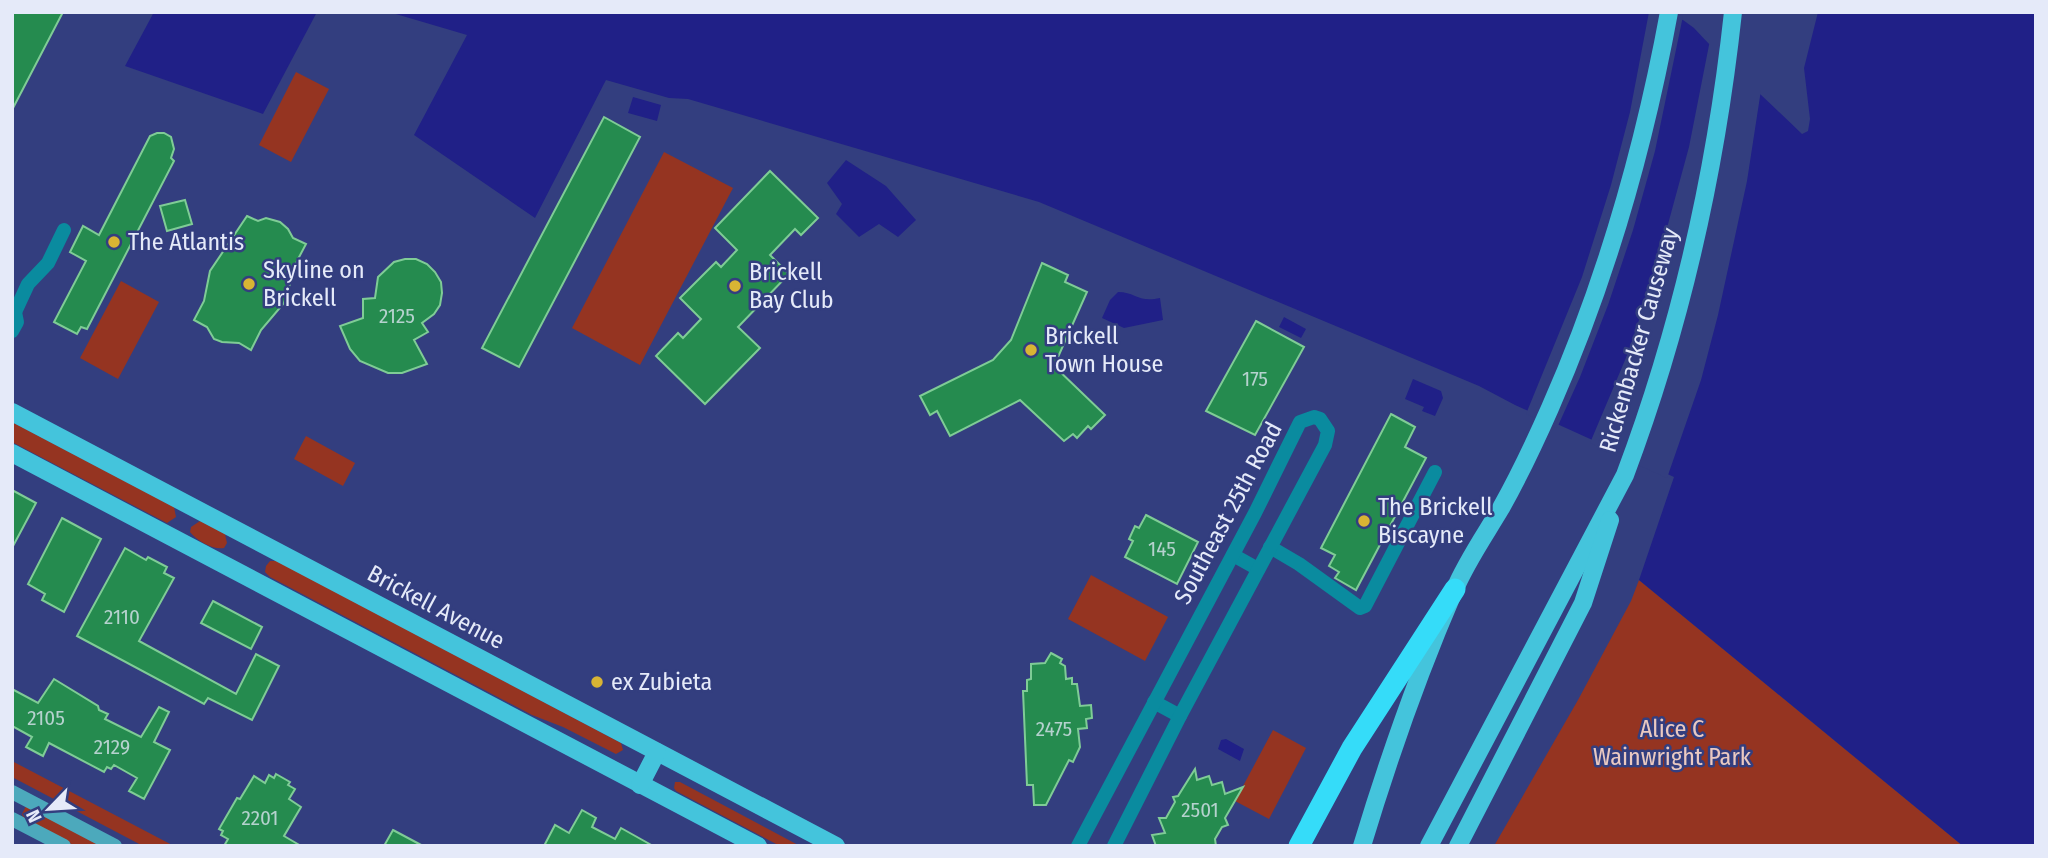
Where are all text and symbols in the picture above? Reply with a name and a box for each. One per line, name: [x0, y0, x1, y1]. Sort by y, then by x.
street label: Rickenbacker Causeway: [1594, 224, 1685, 455]
place label: The Atlantis: [128, 228, 244, 256]
marker: The Atlantis: [106, 234, 122, 250]
place label: Skyline on Brickell: [263, 256, 365, 312]
place label: Brickell Bay Club: [749, 258, 833, 314]
marker: Skyline on Brickell: [241, 276, 257, 292]
marker: Brickell Bay Club: [727, 278, 743, 294]
house number: 2125: [379, 303, 415, 329]
place label: Brickell Town House: [1045, 322, 1163, 378]
marker: Brickell Town House: [1023, 342, 1039, 358]
house number: 175: [1242, 366, 1268, 392]
street label: Southeast 25th Road: [1168, 417, 1288, 609]
place label: The Brickell Biscayne: [1378, 493, 1493, 549]
marker: The Brickell Biscayne: [1356, 513, 1372, 529]
house number: 145: [1148, 536, 1176, 562]
street label: Brickell Avenue: [363, 559, 509, 655]
house number: 2110: [104, 604, 140, 630]
place label: ex Zubieta: [611, 668, 712, 696]
marker: ex Zubieta: [589, 674, 605, 690]
house number: 2105: [27, 705, 65, 731]
park label: Alice C Wainwright Park: [1593, 715, 1752, 771]
house number: 2475: [1036, 716, 1072, 742]
house number: 2129: [94, 734, 130, 760]
north arrow: [14, 774, 84, 844]
house number: 2501: [1181, 797, 1219, 823]
house number: 2201: [241, 805, 279, 831]
text: N: [21, 806, 47, 826]

